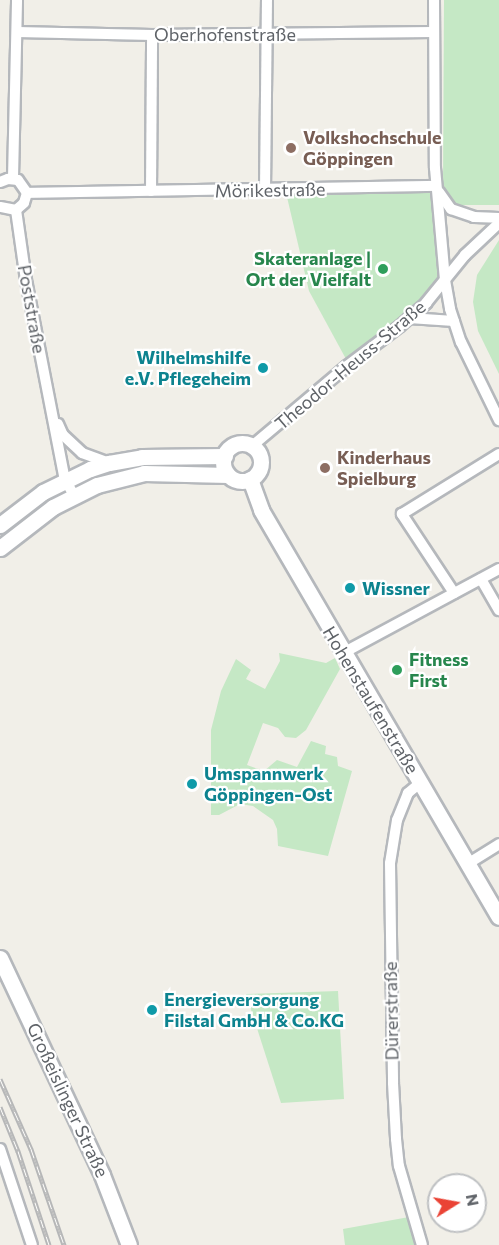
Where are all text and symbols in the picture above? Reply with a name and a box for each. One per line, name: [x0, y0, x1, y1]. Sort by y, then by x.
street label: Oberhofenstraße: [154, 23, 296, 45]
place label: Volkshochschule Göppingen: [303, 127, 441, 170]
marker: Volkshochschule Göppingen: [284, 141, 298, 155]
street label: Mörikestraße: [214, 178, 326, 202]
place label: Skateranlage | Ort der Vielfalt: [246, 248, 371, 290]
marker: Skateranlage | Ort der Vielfalt: [376, 262, 390, 276]
street label: Poststraße: [14, 263, 50, 355]
street label: Theodor-Heuss-Straße: [270, 296, 430, 434]
place label: Wilhelmshilfe e.V. Pflegeheim: [125, 347, 251, 389]
marker: Wilhelmshilfe e.V. Pflegeheim: [256, 361, 270, 375]
place label: Kinderhaus Spielburg: [337, 447, 431, 490]
marker: Kinderhaus Spielburg: [318, 461, 332, 475]
place label: Wissner: [362, 577, 430, 599]
marker: Wissner: [343, 581, 357, 595]
street label: Hohenstaufenstraße: [318, 622, 424, 778]
place label: Fitness First: [409, 649, 469, 692]
marker: Fitness First: [390, 663, 404, 677]
place label: Umspannwerk Göppingen-Ost: [204, 763, 332, 806]
marker: Umspannwerk Göppingen-Ost: [185, 777, 199, 791]
street label: Dürerstraße: [379, 961, 403, 1061]
place label: Energieversorgung Filstal GmbH & Co.KG: [164, 989, 344, 1032]
marker: Energieversorgung Filstal GmbH & Co.KG: [145, 1003, 159, 1017]
street label: Großeislinger Straße: [23, 1019, 113, 1181]
north arrow: [427, 1173, 487, 1233]
text: N: [463, 1192, 484, 1208]

